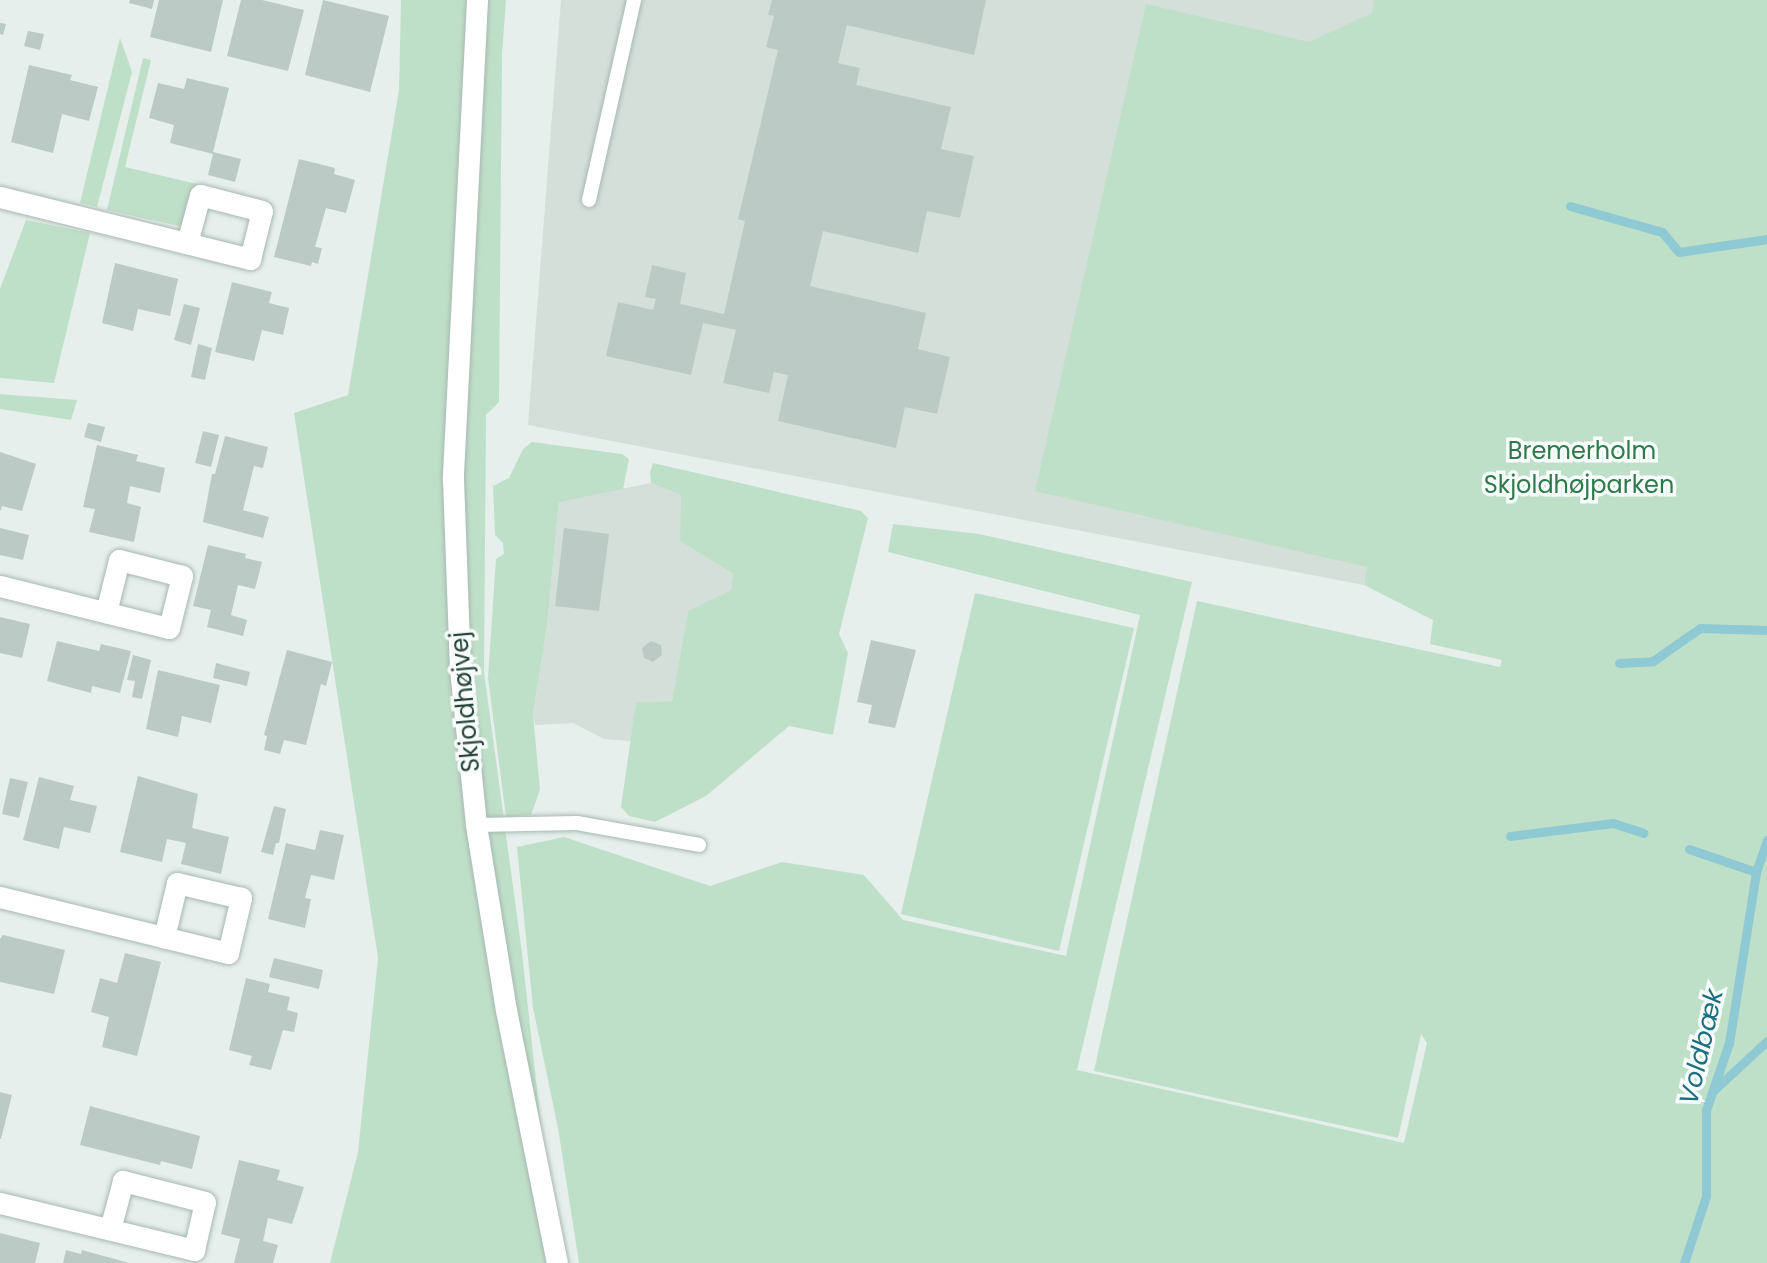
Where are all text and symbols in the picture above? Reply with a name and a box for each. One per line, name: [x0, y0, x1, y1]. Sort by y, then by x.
park label: Bremerholm: [1508, 437, 1656, 465]
park label: Skjoldhøjparken: [1484, 471, 1674, 499]
street label: Skjoldhøjvej: [445, 631, 485, 773]
water label: Voldbæk: [1674, 986, 1730, 1108]

